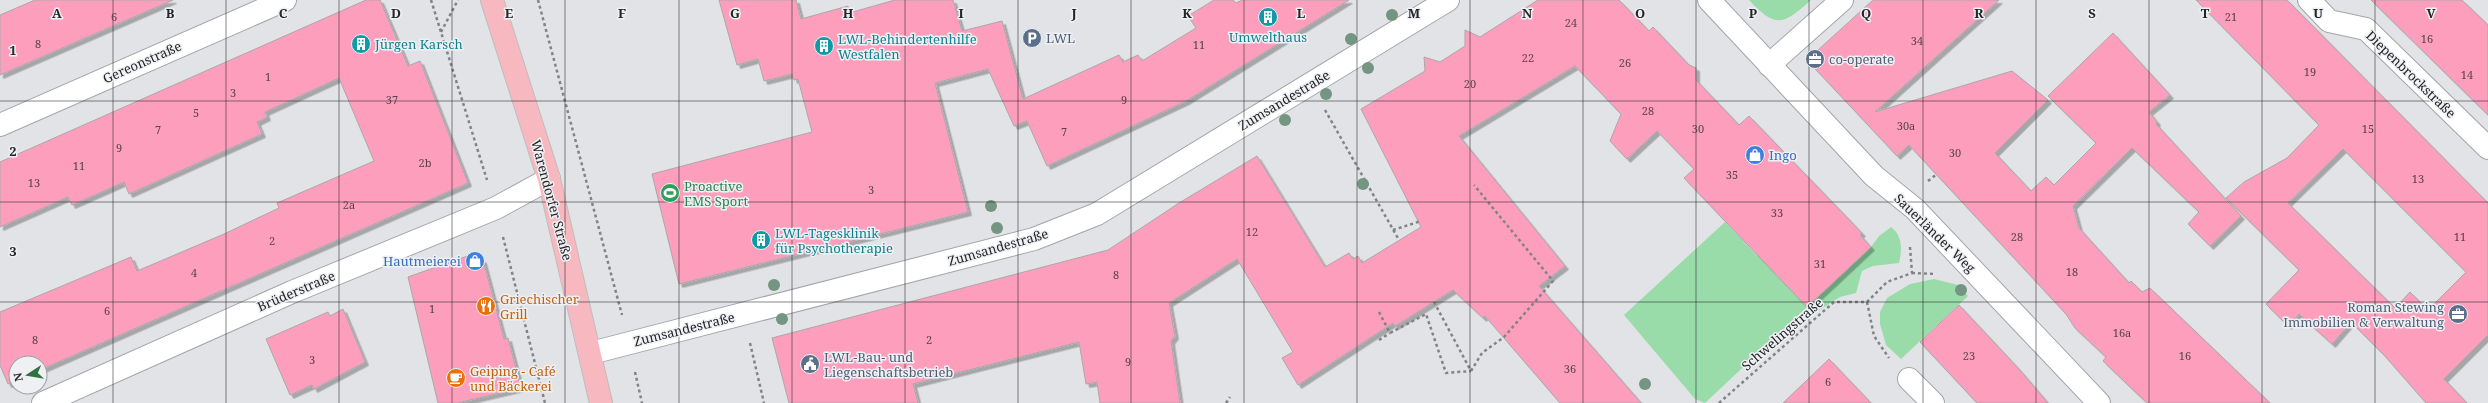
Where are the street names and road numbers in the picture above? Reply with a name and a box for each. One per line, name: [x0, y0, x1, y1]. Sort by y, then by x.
street label: Diepenbrockstraße: [2362, 26, 2460, 122]
street label: Gereonstraße: [100, 37, 184, 87]
street label: Zumsandestraße: [1235, 66, 1333, 134]
street label: Warendorfer Straße: [527, 138, 577, 263]
street label: Sauerländer Weg: [1890, 189, 1980, 277]
street label: Zumsandestraße: [946, 224, 1050, 270]
street label: Brüderstraße: [254, 266, 338, 315]
street label: Schwelingstraße: [1737, 294, 1827, 374]
street label: Zumsandestraße: [631, 308, 737, 350]

